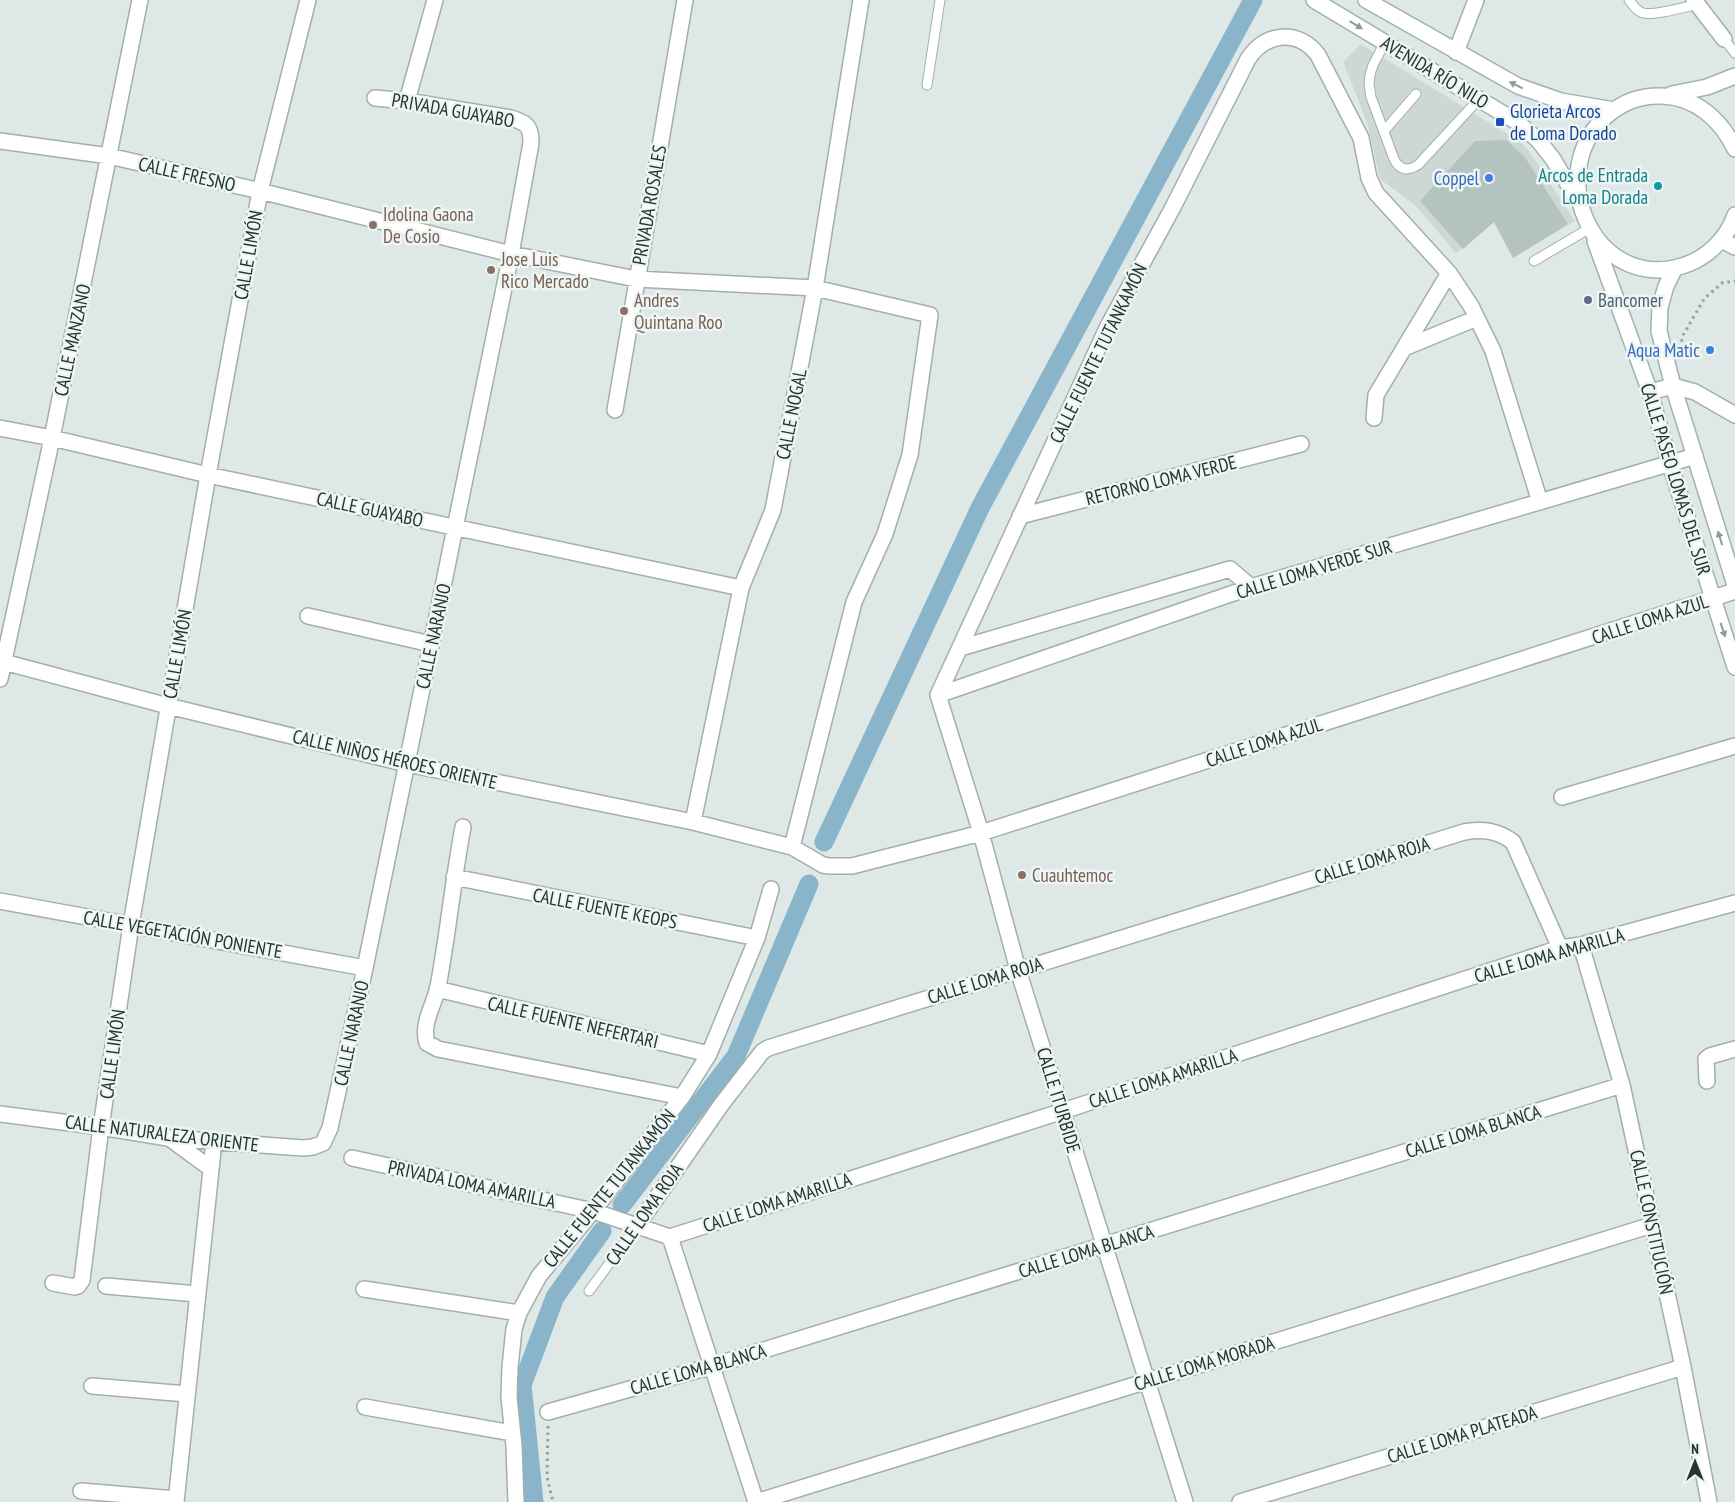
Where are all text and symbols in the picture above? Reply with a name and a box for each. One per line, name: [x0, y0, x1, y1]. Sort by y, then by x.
one-way arrow: [1349, 20, 1362, 29]
street label: AVENIDA RÍO NILO: [1377, 30, 1493, 114]
one-way arrow: [1509, 80, 1523, 88]
street label: PRIVADA GUAYABO: [390, 87, 516, 133]
place label: Glorieta Arcos de Loma Dorado: [1510, 99, 1617, 145]
marker: Glorieta Arcos de Loma Dorado: [1494, 116, 1506, 128]
street label: PRIVADA ROSALES: [627, 143, 671, 267]
street label: CALLE FRESNO: [136, 151, 238, 197]
place label: Arcos de Entrada Loma Dorada: [1538, 163, 1648, 209]
place label: Coppel: [1434, 166, 1480, 190]
marker: Coppel: [1483, 172, 1495, 184]
marker: Arcos de Entrada Loma Dorada: [1652, 180, 1664, 192]
place label: Idolina Gaona De Cosio: [383, 202, 473, 248]
street label: CALLE LIMÓN: [228, 208, 268, 302]
marker: Idolina Gaona De Cosio: [367, 219, 379, 231]
place label: Jose Luis Rico Mercado: [500, 247, 589, 293]
street label: CALLE FUENTE TUTANKAMÓN: [1044, 259, 1152, 447]
marker: Jose Luis Rico Mercado: [485, 264, 497, 276]
street label: CALLE MANZANO: [48, 282, 96, 398]
place label: Andres Quintana Roo: [634, 288, 723, 334]
place label: Bancomer: [1598, 288, 1664, 312]
marker: Bancomer: [1582, 294, 1594, 306]
marker: Andres Quintana Roo: [618, 305, 630, 317]
place label: Aqua Matic: [1627, 338, 1700, 362]
marker: Aqua Matic: [1704, 344, 1716, 356]
street label: CALLE NOGAL: [770, 366, 812, 461]
street label: CALLE PASEO LOMAS DEL SUR: [1635, 380, 1717, 578]
street label: RETORNO LOMA VERDE: [1083, 450, 1239, 510]
street label: CALLE GUAYABO: [315, 486, 425, 532]
one-way arrow: [1716, 530, 1724, 545]
street label: CALLE LOMA VERDE SUR: [1233, 534, 1395, 604]
street label: CALLE NARANJO: [410, 581, 456, 691]
street label: CALLE LOMA AZUL: [1589, 589, 1711, 649]
street label: CALLE LIMÓN: [157, 607, 197, 701]
one-way arrow: [1720, 623, 1728, 638]
street label: CALLE LOMA AZUL: [1203, 712, 1325, 772]
street label: CALLE NIÑOS HÉROES ORIENTE: [290, 724, 500, 794]
street label: CALLE LOMA ROJA: [1311, 831, 1433, 889]
place label: Cuauhtemoc: [1032, 863, 1113, 887]
marker: Cuauhtemoc: [1016, 869, 1028, 881]
street label: CALLE FUENTE KEOPS: [531, 882, 679, 934]
street label: CALLE VEGETACIÓN PONIENTE: [82, 905, 284, 963]
street label: CALLE LOMA AMARILLA: [1471, 922, 1627, 988]
street label: CALLE LOMA ROJA: [924, 951, 1046, 1009]
street label: CALLE NARANJO: [328, 978, 374, 1088]
street label: CALLE FUENTE NEFERTARI: [485, 991, 661, 1053]
street label: CALLE LIMÓN: [94, 1008, 130, 1100]
street label: CALLE LOMA AMARILLA: [1086, 1043, 1240, 1113]
street label: CALLE ITURBIDE: [1032, 1045, 1086, 1155]
street label: CALLE LOMA BLANCA: [1402, 1099, 1544, 1163]
street label: CALLE FUENTE TUTANKAMÓN: [538, 1104, 680, 1272]
street label: CALLE NATURALEZA ORIENTE: [64, 1109, 260, 1157]
street label: CALLE CONSTITUCIÓN: [1625, 1147, 1679, 1297]
street label: PRIVADA LOMA AMARILLA: [386, 1155, 558, 1213]
street label: CALLE LOMA ROJA: [600, 1158, 688, 1270]
street label: CALLE LOMA AMARILLA: [700, 1167, 854, 1237]
street label: CALLE LOMA BLANCA: [1015, 1219, 1157, 1283]
street label: CALLE LOMA MORADA: [1131, 1330, 1277, 1396]
street label: CALLE LOMA BLANCA: [627, 1338, 769, 1400]
street label: CALLE LOMA PLATEADA: [1384, 1400, 1540, 1468]
north arrow: [1670, 1437, 1720, 1487]
text: N: [1691, 1440, 1699, 1458]

